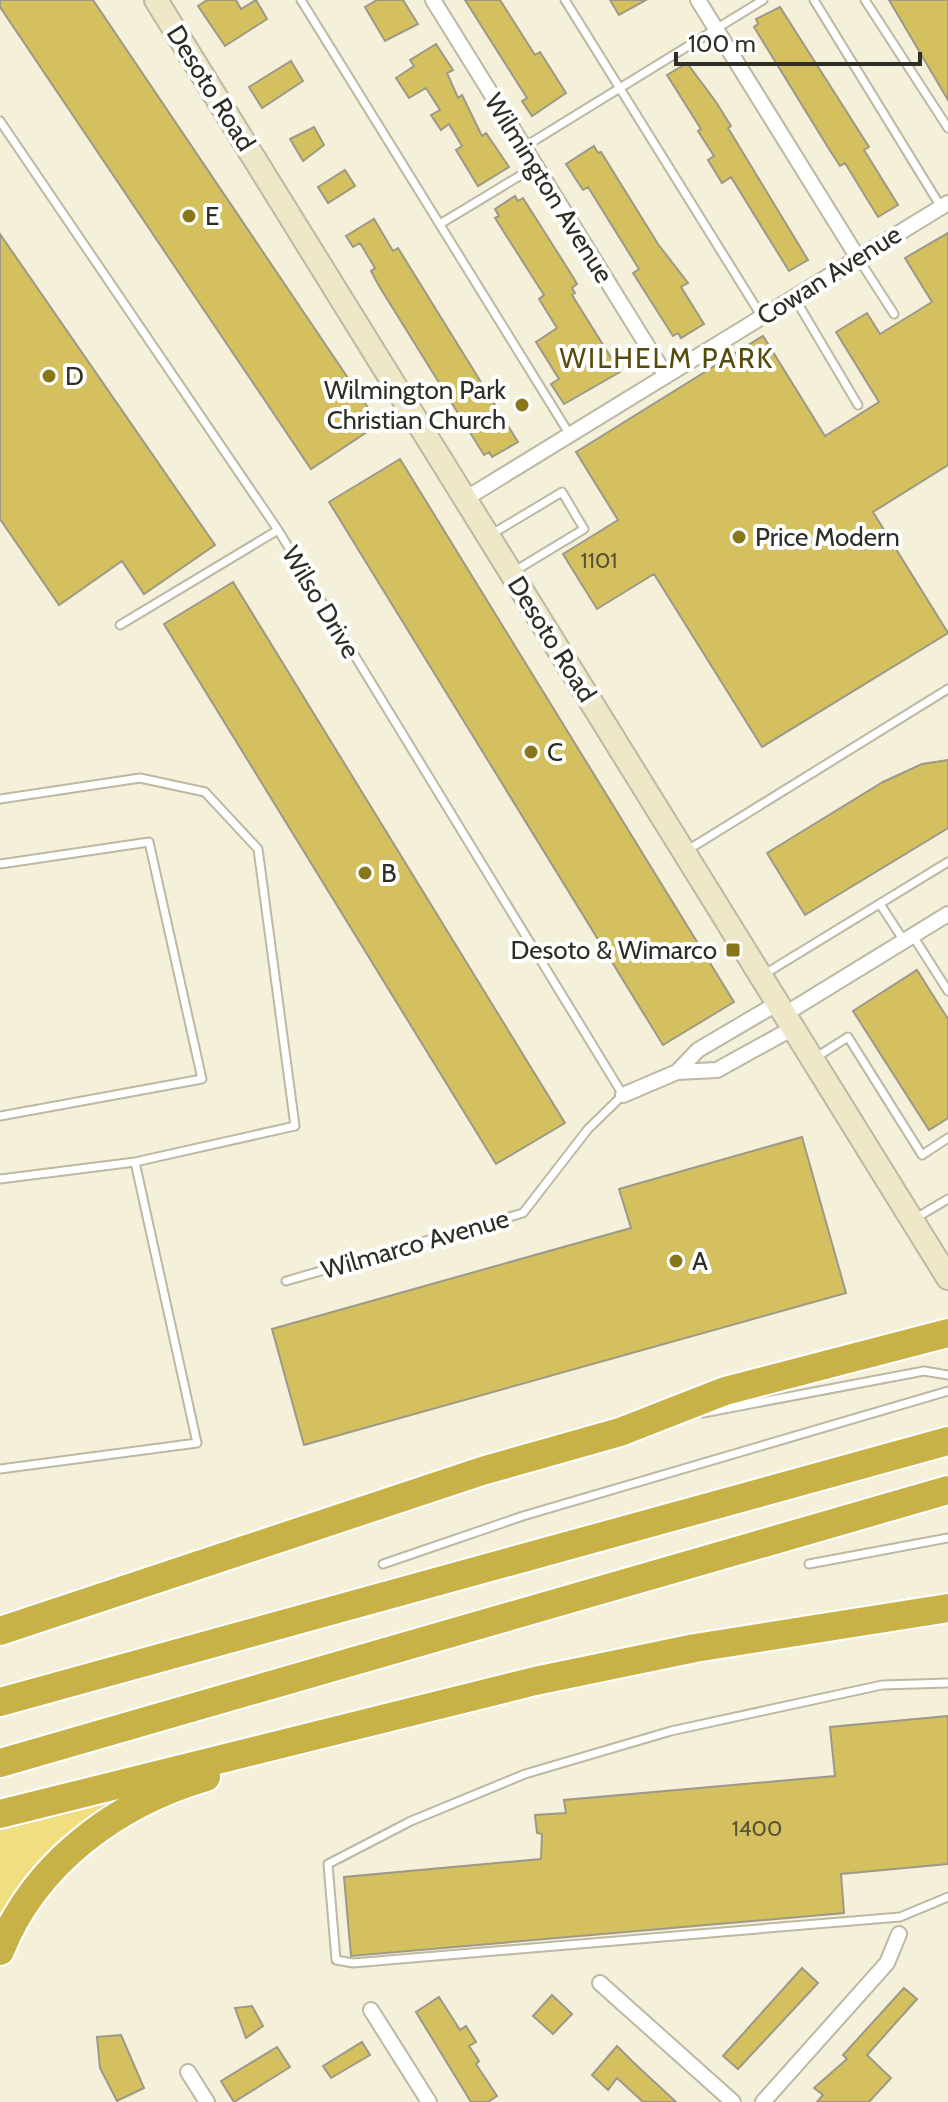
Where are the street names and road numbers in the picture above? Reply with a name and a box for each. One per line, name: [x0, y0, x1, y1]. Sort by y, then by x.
street label: Desoto Road: [160, 19, 262, 157]
street label: Wilmington Avenue: [478, 87, 620, 289]
street label: Cowan Avenue: [751, 218, 907, 332]
street label: Wilso Drive: [275, 540, 367, 664]
street label: Desoto Road: [501, 570, 603, 708]
street label: Wilmarco Avenue: [318, 1202, 512, 1286]

